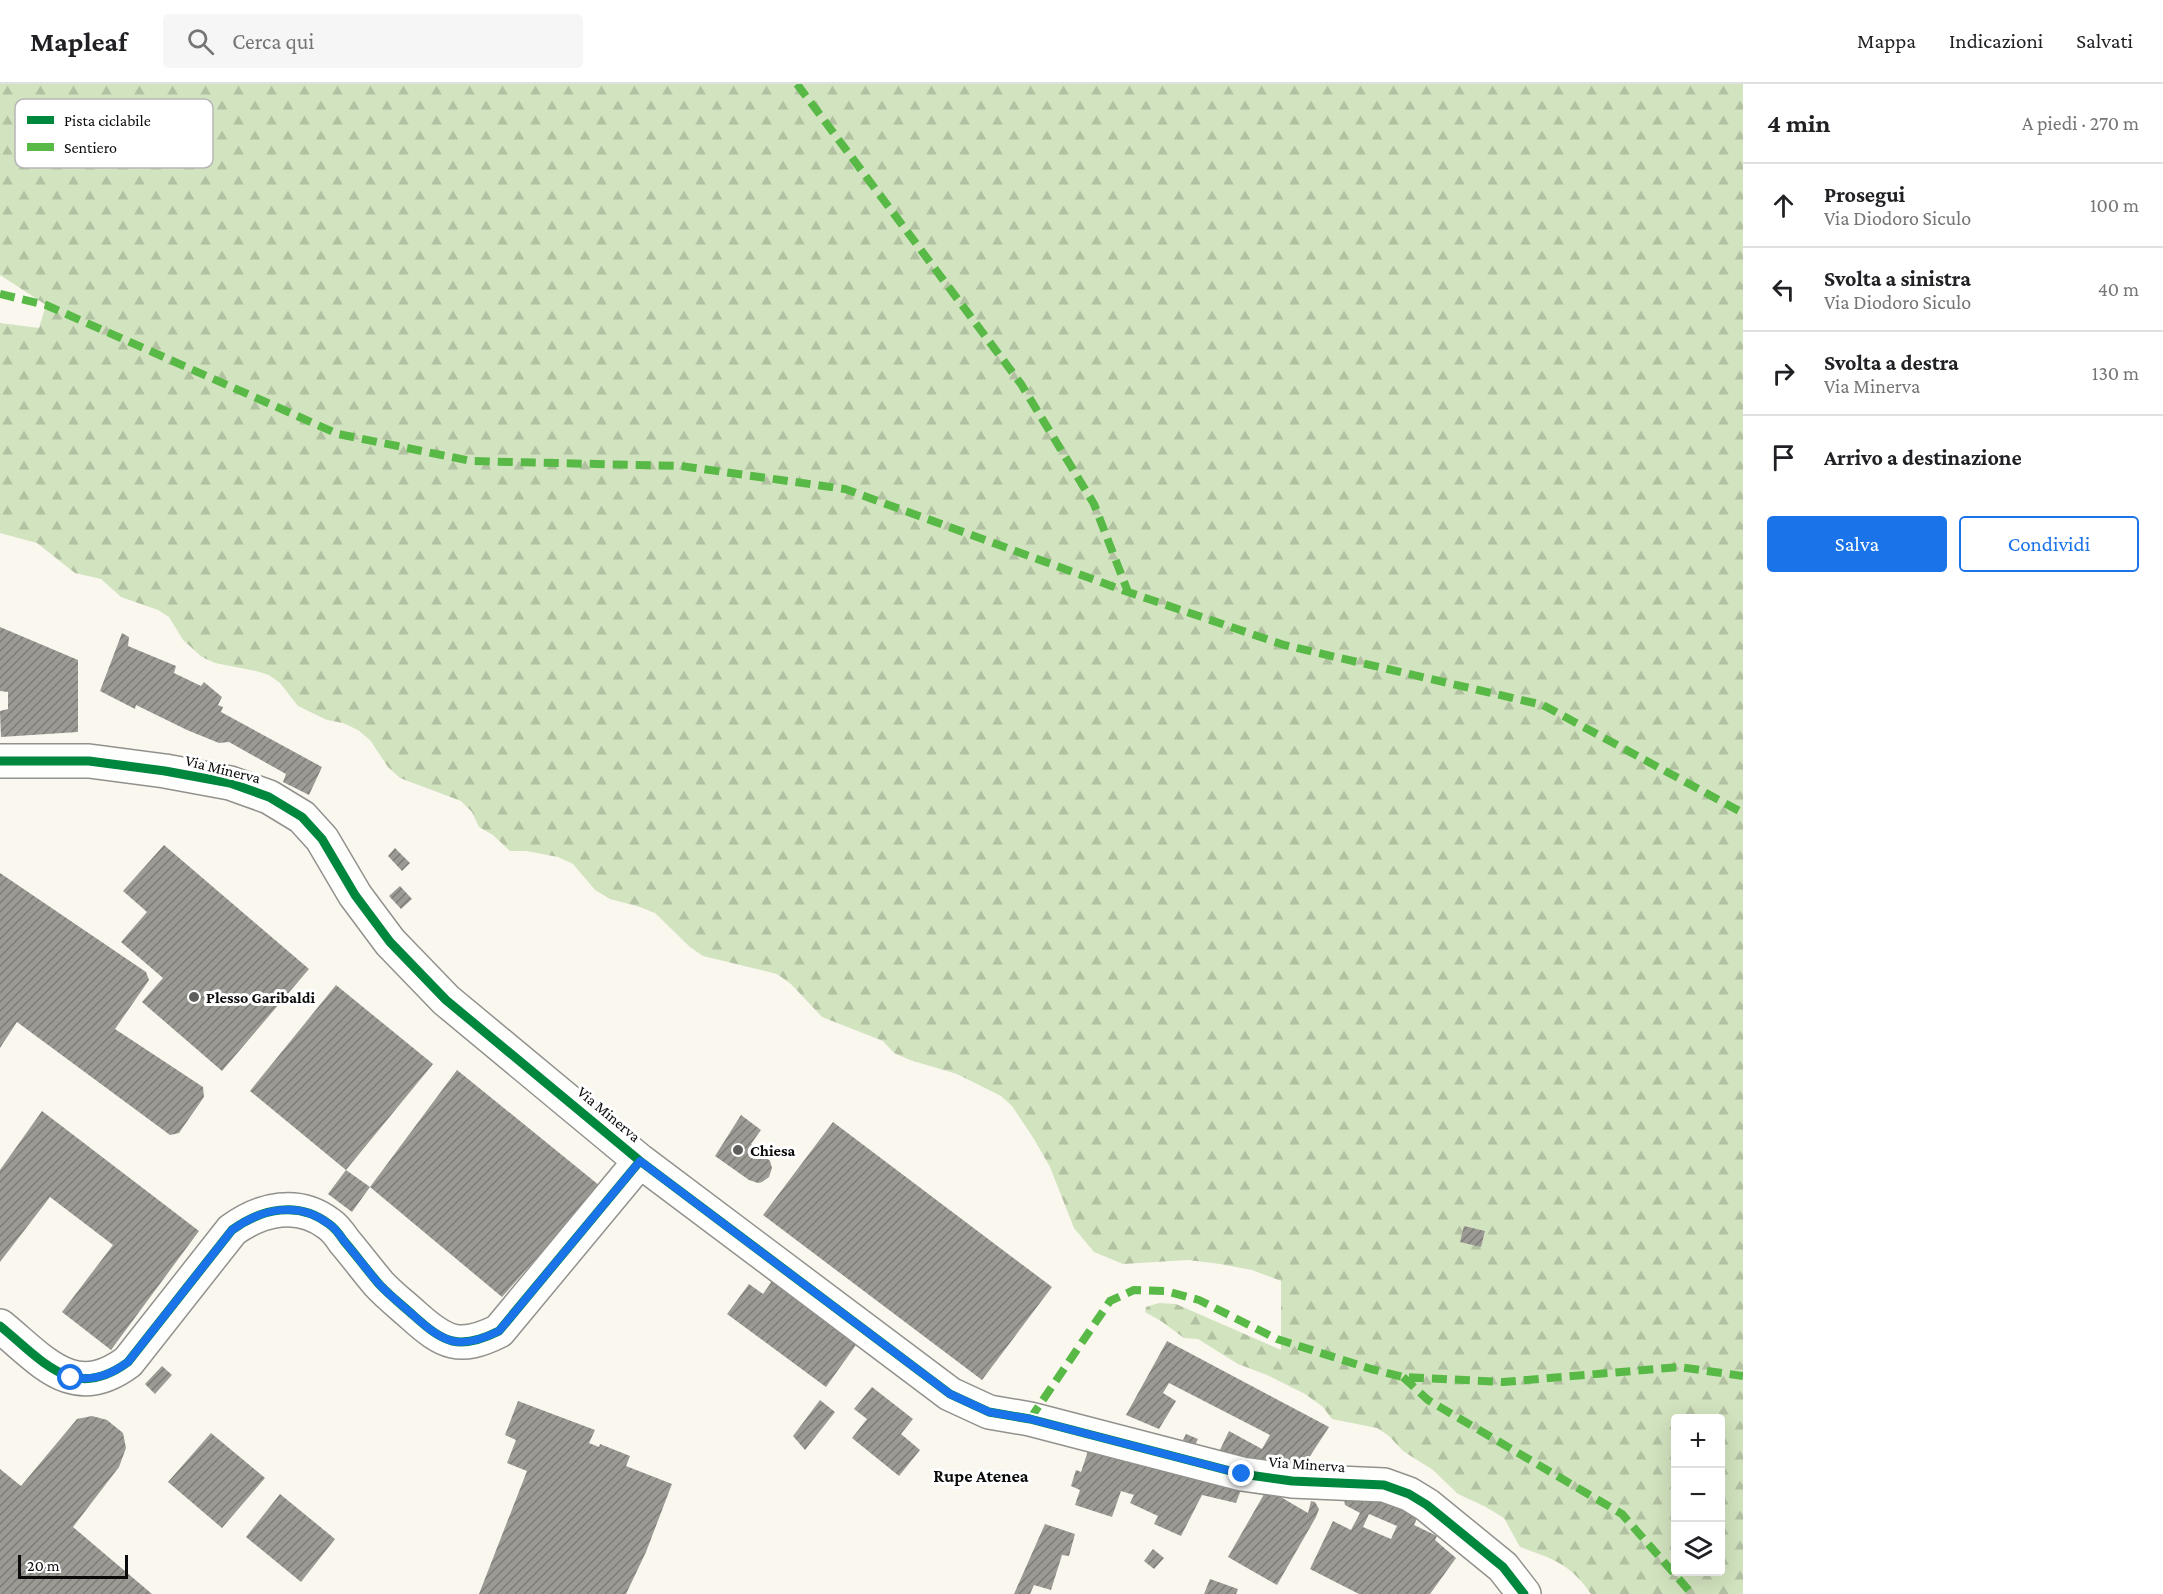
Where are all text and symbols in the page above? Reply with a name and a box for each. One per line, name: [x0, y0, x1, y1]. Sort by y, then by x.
search box: [163, 14, 583, 68]
icon: search: [184, 25, 217, 58]
text: Mapleaf: [30, 26, 127, 57]
text: Cerca qui: [232, 29, 314, 54]
text: Mappa: [1857, 29, 1916, 53]
text: Indicazioni: [1949, 29, 2043, 53]
text: Salvati: [2076, 29, 2133, 53]
legend: [15, 99, 213, 168]
text: 4 min: [1767, 109, 1831, 138]
text: Pista ciclabile: [64, 112, 151, 129]
text: A piedi · 270 m: [2022, 112, 2139, 134]
text: Sentiero: [64, 139, 117, 156]
text: Prosegui: [1824, 182, 1905, 207]
icon: ahead: [1767, 189, 1800, 222]
text: 100 m: [2090, 194, 2139, 216]
text: Via Diodoro Siculo: [1824, 207, 1971, 229]
text: Svolta a sinistra: [1824, 266, 1971, 291]
icon: left: [1767, 273, 1800, 306]
text: 40 m: [2098, 278, 2139, 300]
text: Via Diodoro Siculo: [1824, 291, 1971, 313]
text: Svolta a destra: [1824, 350, 1959, 375]
icon: right: [1767, 357, 1800, 390]
text: 130 m: [2092, 362, 2139, 384]
text: Via Minerva: [1824, 375, 1920, 397]
icon: arrive: [1767, 441, 1800, 474]
text: Arrivo a destinazione: [1824, 445, 2022, 470]
button: Salva: [1767, 516, 1947, 572]
button: Condividi: [1959, 516, 2139, 572]
street label: Via Minerva: [184, 751, 263, 787]
place label: Plesso Garibaldi: [206, 989, 315, 1006]
marker: Plesso Garibaldi: [187, 990, 201, 1004]
street label: Via Minerva: [574, 1083, 644, 1146]
place label: Chiesa: [750, 1142, 796, 1159]
marker: Chiesa: [731, 1143, 745, 1157]
route start: [57, 1364, 83, 1390]
map controls: [1671, 1414, 1725, 1576]
button: +: [1671, 1414, 1725, 1468]
street label: Via Minerva: [1268, 1453, 1347, 1475]
route end: [1228, 1460, 1254, 1486]
district label: Rupe Atenea: [933, 1466, 1029, 1486]
button: −: [1671, 1468, 1725, 1522]
button: layers: [1671, 1522, 1725, 1576]
scale bar: [18, 1552, 128, 1580]
text: 20 m: [27, 1557, 60, 1574]

